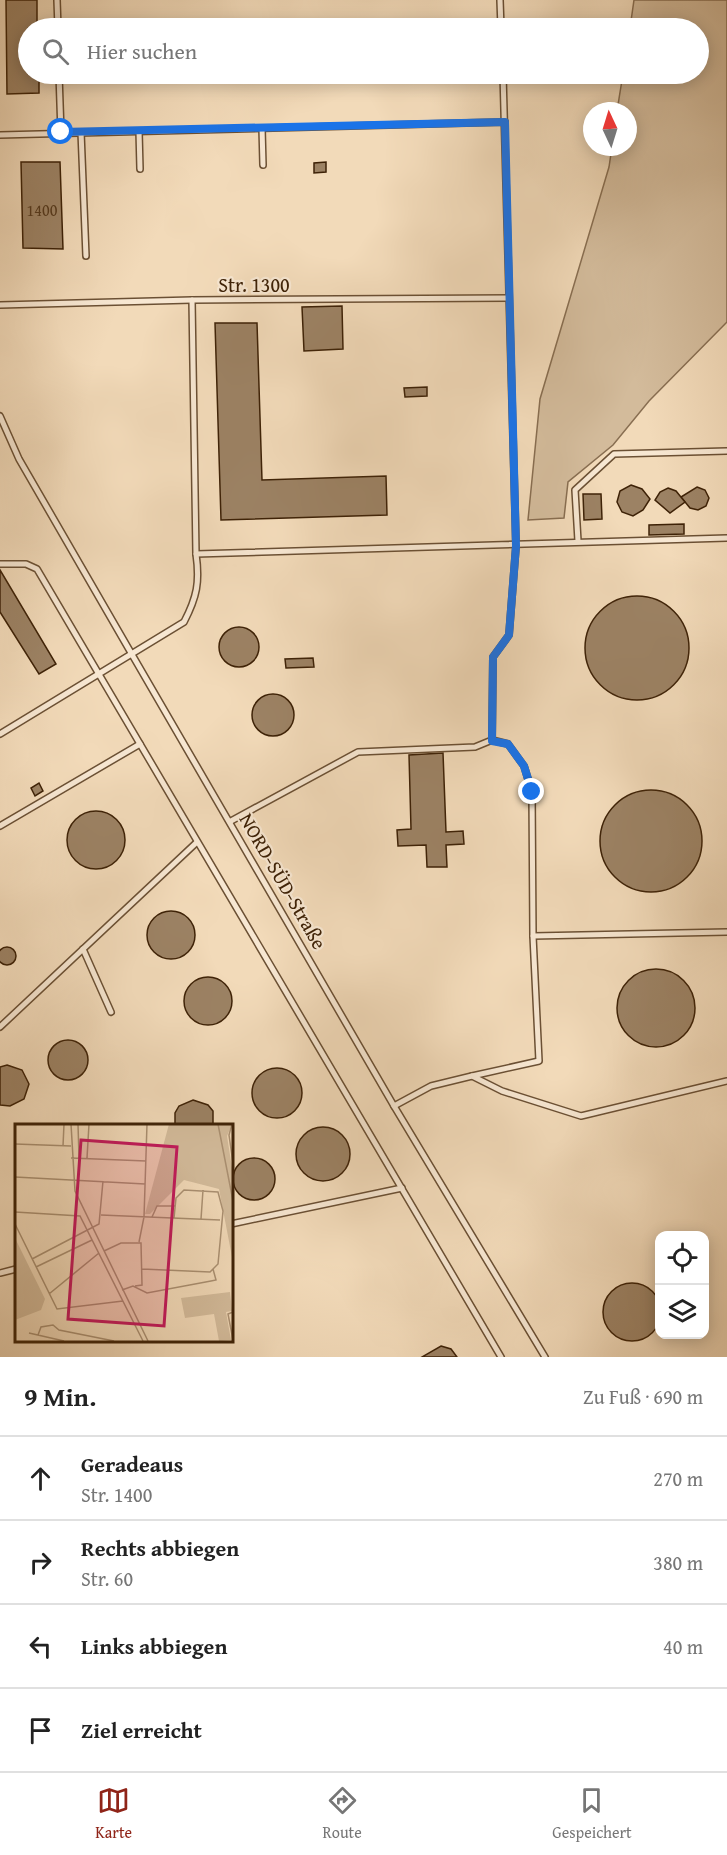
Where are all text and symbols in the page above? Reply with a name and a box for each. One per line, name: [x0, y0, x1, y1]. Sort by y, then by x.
search box: [18, 18, 709, 84]
icon: search: [39, 35, 72, 68]
text: Hier suchen: [87, 35, 197, 67]
north arrow: [583, 102, 637, 156]
route start: [47, 118, 73, 144]
house number: 1400: [27, 198, 58, 222]
street label: Str. 1300: [218, 270, 290, 299]
route end: [518, 778, 544, 804]
street label: NORD-SÜD-Straße: [233, 807, 334, 954]
inset map: [15, 1124, 232, 1342]
map controls: [655, 1231, 709, 1339]
button: locate: [655, 1231, 709, 1285]
button: layers: [655, 1285, 709, 1339]
text: 9 Min.: [24, 1377, 96, 1416]
text: Zu Fuß · 690 m: [583, 1382, 703, 1411]
text: Geradeaus: [81, 1448, 183, 1480]
icon: ahead: [24, 1462, 57, 1495]
text: 270 m: [653, 1464, 703, 1493]
text: Str. 1400: [81, 1480, 152, 1509]
text: Rechts abbiegen: [81, 1532, 239, 1564]
icon: right: [24, 1546, 57, 1579]
text: 380 m: [653, 1548, 703, 1577]
text: Str. 60: [81, 1564, 133, 1593]
icon: left: [24, 1630, 57, 1663]
text: Links abbiegen: [81, 1630, 227, 1662]
text: 40 m: [663, 1632, 703, 1661]
icon: arrive: [24, 1714, 57, 1747]
text: Ziel erreicht: [81, 1714, 202, 1746]
tab: Karte: [95, 1784, 132, 1844]
tab: Route: [323, 1784, 362, 1844]
tab: Gespeichert: [552, 1784, 632, 1844]

